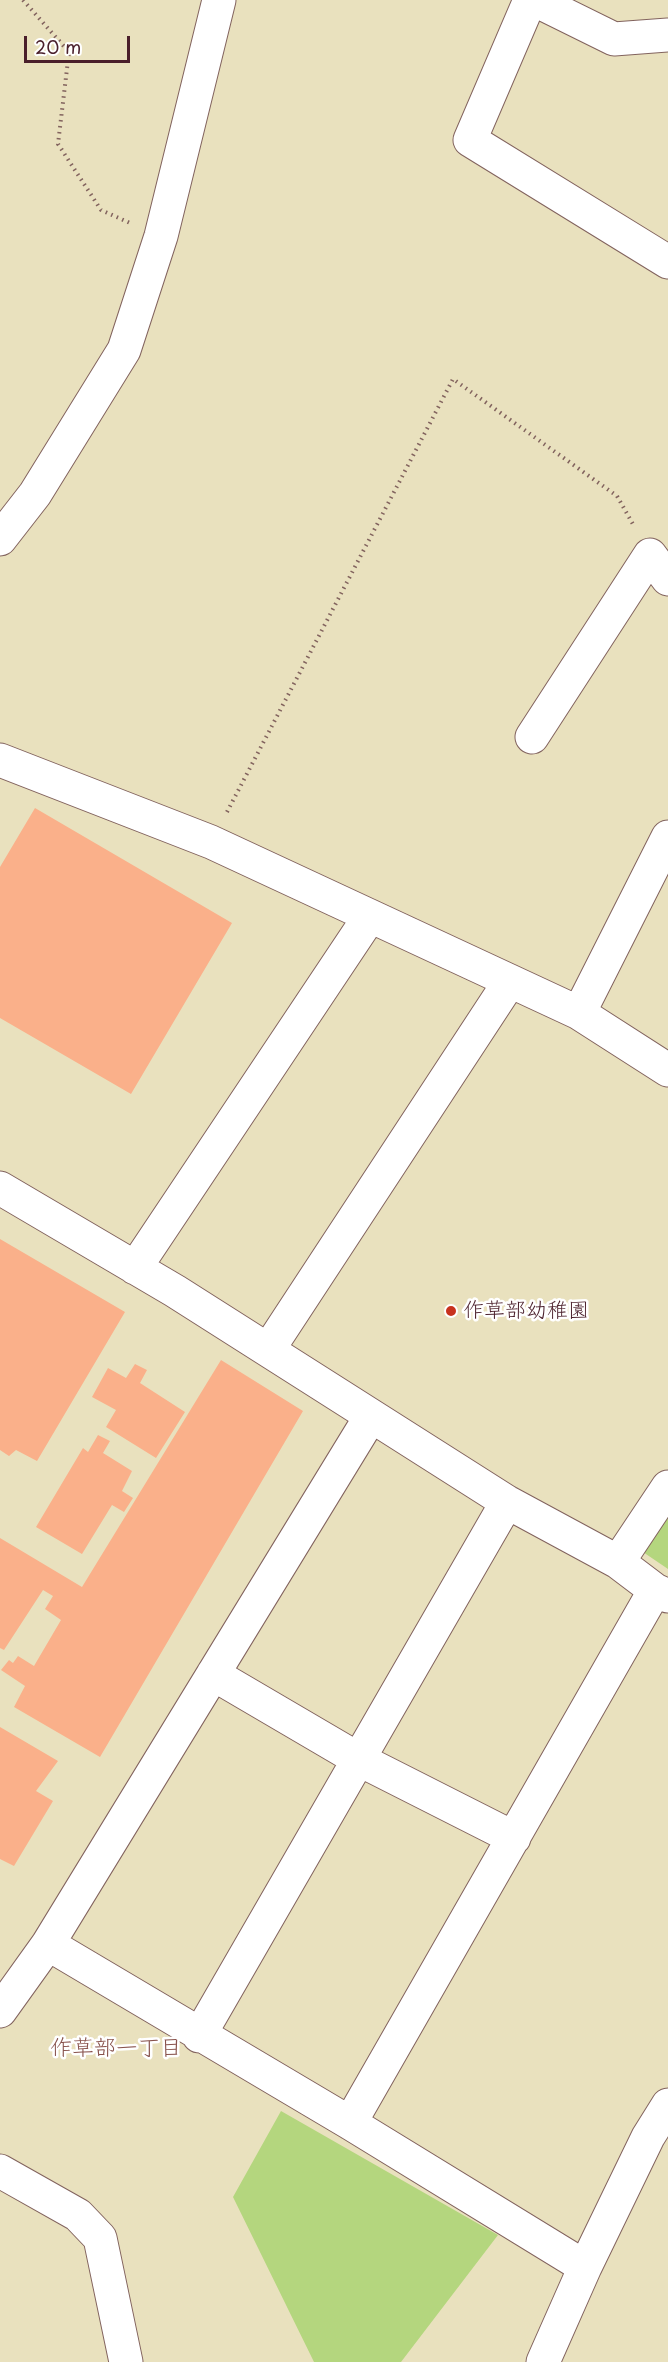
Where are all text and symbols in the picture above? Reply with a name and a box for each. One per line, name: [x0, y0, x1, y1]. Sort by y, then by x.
scale bar: [27, 24, 134, 62]
text: 20 m: [35, 33, 81, 60]
place label: 作草部幼稚園: [463, 1298, 589, 1324]
marker: 作草部幼稚園: [444, 1304, 458, 1318]
district label: 作草部一丁目: [50, 2036, 182, 2062]

